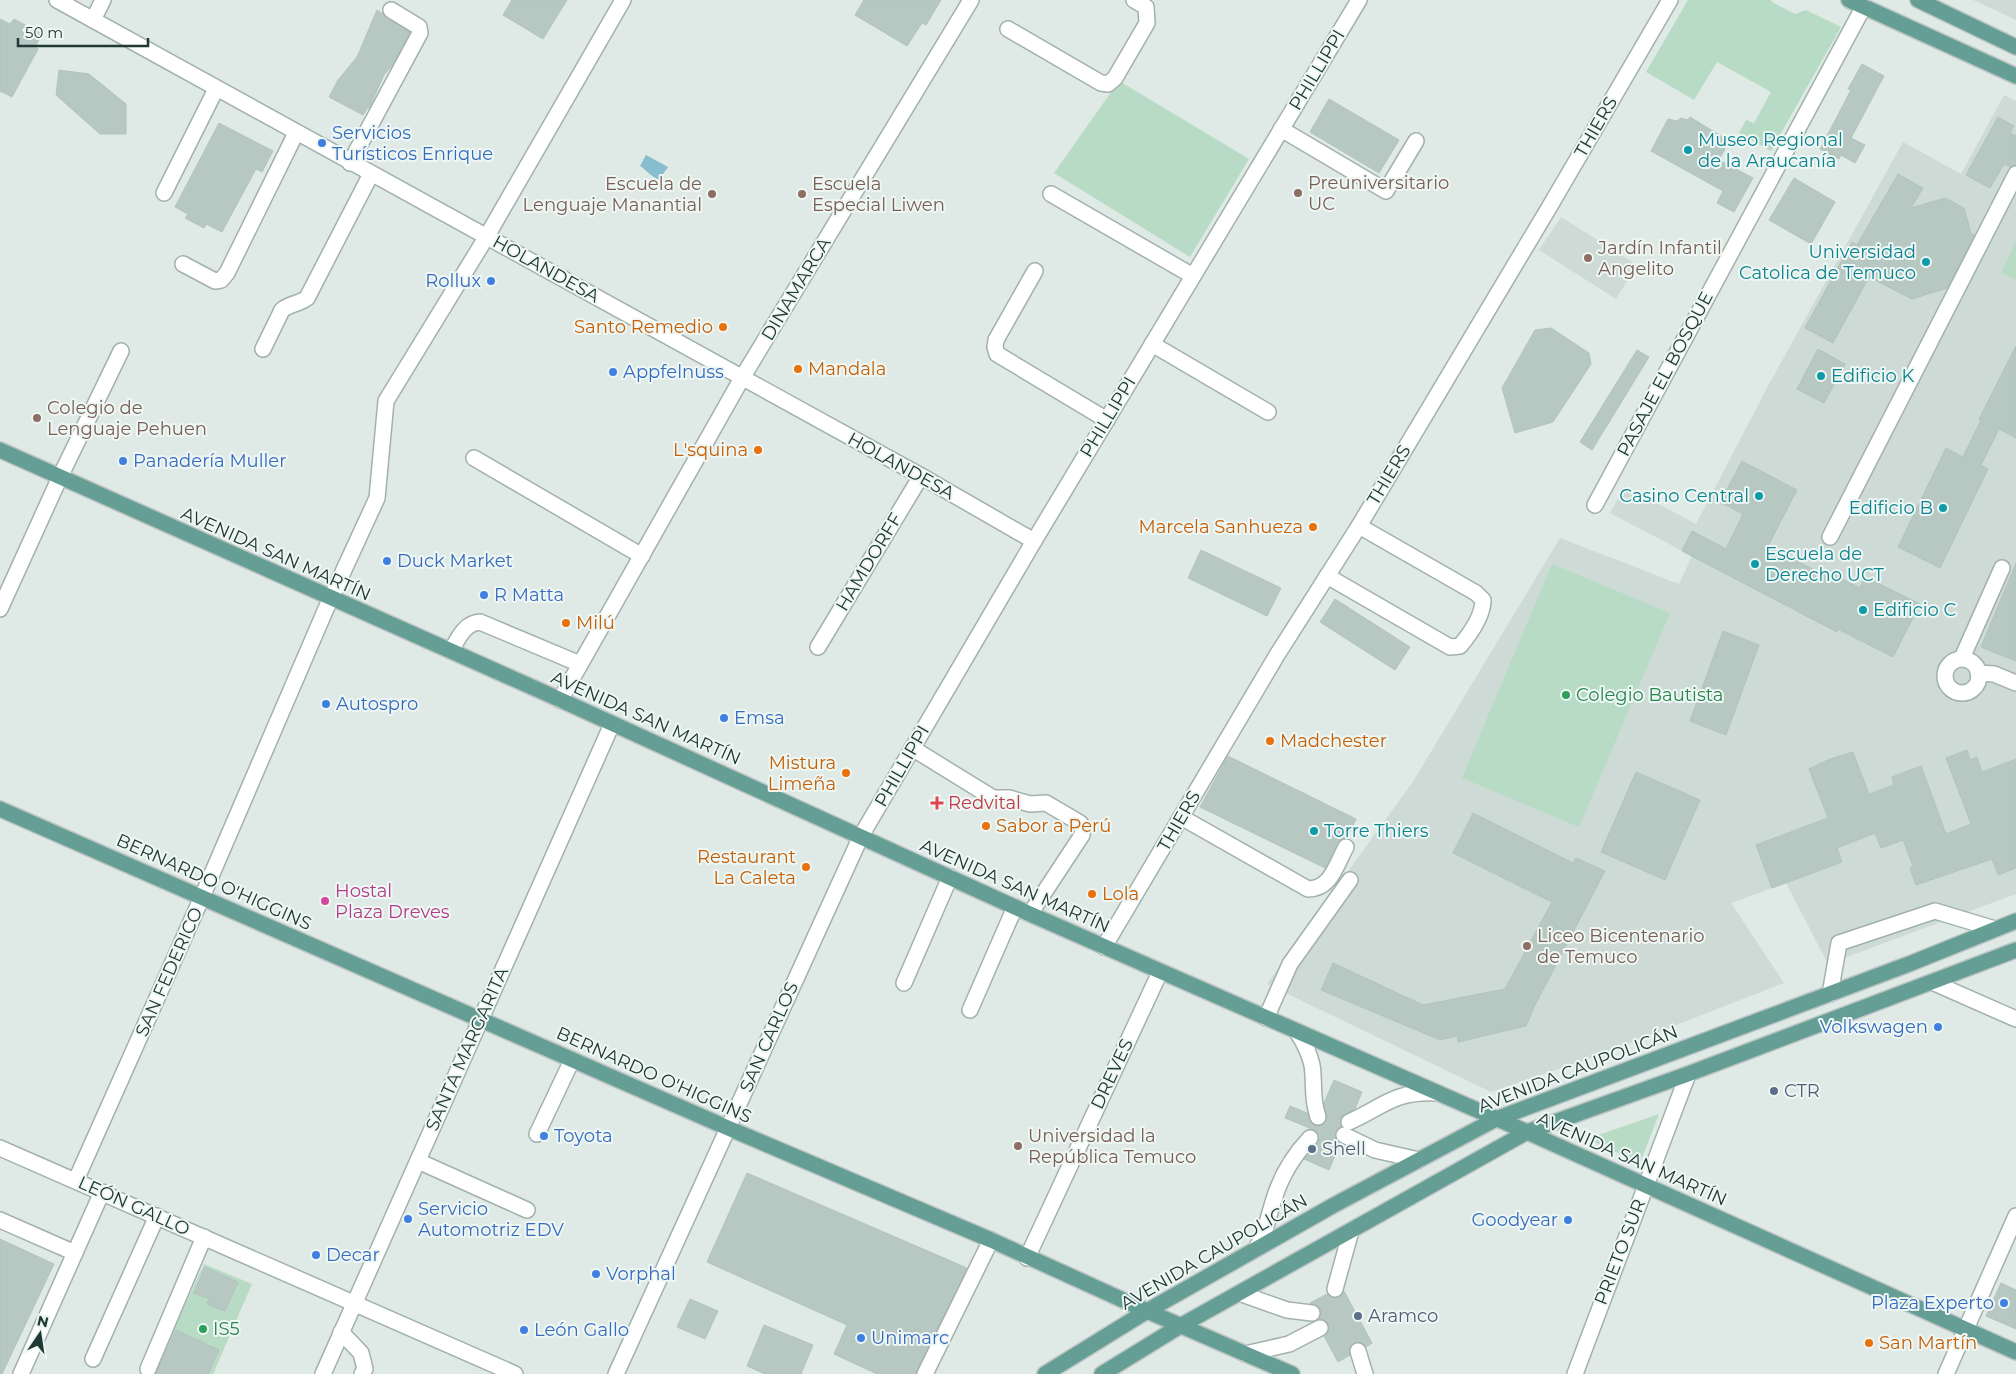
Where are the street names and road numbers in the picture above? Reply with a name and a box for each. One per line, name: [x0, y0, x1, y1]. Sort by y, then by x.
street label: PHILLIPPI: [1284, 26, 1350, 114]
street label: THIERS: [1570, 93, 1622, 161]
street label: HOLANDESA: [489, 231, 603, 307]
street label: DINAMARCA: [757, 233, 835, 345]
street label: PASAJE EL BOSQUE: [1612, 288, 1718, 460]
street label: PHILLIPPI: [1075, 373, 1141, 461]
street label: HOLANDESA: [844, 428, 958, 504]
street label: THIERS: [1362, 441, 1416, 509]
street label: AVENIDA SAN MARTÍN: [178, 502, 374, 606]
street label: HAMDORFF: [831, 509, 907, 615]
street label: AVENIDA SAN MARTÍN: [548, 666, 744, 770]
street label: PHILLIPPI: [870, 721, 934, 811]
street label: THIERS: [1153, 787, 1205, 855]
street label: BERNARDO O'HIGGINS: [113, 829, 315, 935]
street label: AVENIDA SAN MARTÍN: [917, 834, 1113, 938]
street label: SAN FEDERICO: [131, 904, 207, 1040]
street label: SANTA MARGARITA: [421, 964, 513, 1134]
street label: SAN CARLOS: [735, 979, 803, 1095]
street label: AVENIDA CAUPOLICÁN: [1475, 1021, 1681, 1117]
street label: BERNARDO O'HIGGINS: [553, 1022, 755, 1128]
street label: DREVES: [1086, 1035, 1138, 1113]
street label: AVENIDA SAN MARTÍN: [1534, 1107, 1730, 1211]
street label: LEÓN GALLO: [75, 1172, 193, 1240]
street label: AVENIDA CAUPOLICÁN: [1117, 1189, 1311, 1315]
street label: PRIETO SUR: [1590, 1196, 1650, 1308]

